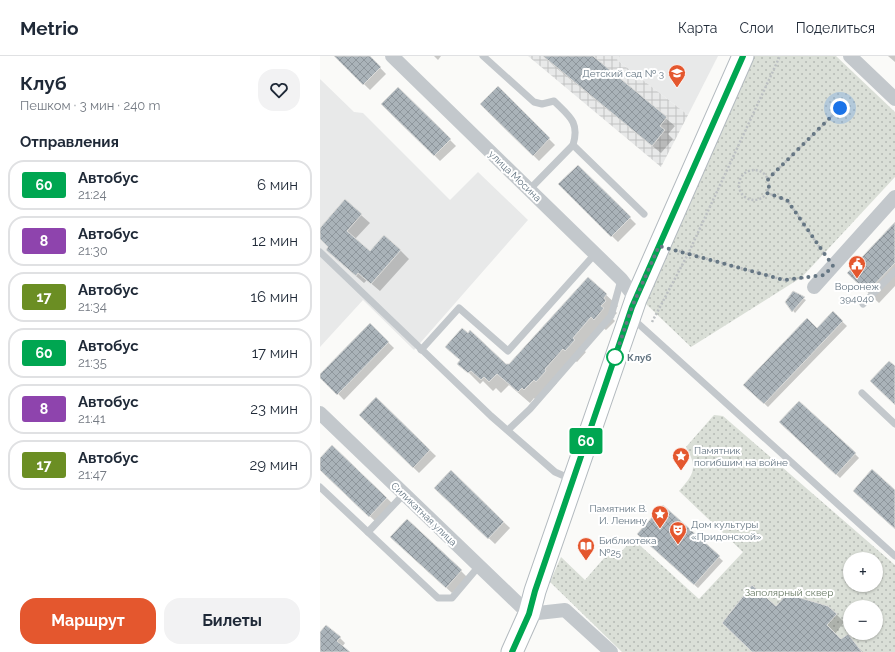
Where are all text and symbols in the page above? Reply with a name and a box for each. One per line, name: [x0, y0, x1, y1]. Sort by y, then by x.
text: Metrio: [20, 17, 79, 39]
text: Карта: [678, 20, 717, 36]
text: Слои: [739, 20, 774, 36]
text: Поделиться: [796, 20, 875, 36]
school or university icon: Детский сад № 3: [667, 63, 687, 88]
place label: Детский сад № 3: [582, 68, 664, 79]
button: heart: [258, 69, 300, 111]
text: Клуб: [20, 72, 67, 94]
text: Пешком · 3 мин · 240 m: [20, 98, 160, 113]
your location: [830, 98, 850, 118]
text: Отправления: [20, 133, 119, 151]
street label: улица Мосина: [487, 148, 543, 204]
text: Автобус: [78, 169, 139, 187]
text: 6 мин: [257, 176, 298, 194]
text: 60: [35, 177, 53, 193]
text: 21:24: [78, 187, 107, 202]
text: Автобус: [78, 225, 139, 243]
text: 12 мин: [252, 232, 298, 250]
text: 8: [40, 233, 48, 249]
text: 21:30: [78, 243, 108, 258]
public building icon: Воронеж 394040: [847, 254, 867, 279]
text: Автобус: [78, 281, 139, 299]
place label: Воронеж 394040: [835, 281, 879, 304]
text: 16 мин: [251, 288, 298, 306]
text: 17: [37, 289, 51, 305]
text: 21:34: [78, 299, 107, 314]
text: Автобус: [78, 337, 139, 355]
text: 17 мин: [252, 344, 298, 362]
text: 60: [35, 345, 53, 361]
marker: Клуб: [606, 348, 624, 366]
place label: Клуб: [627, 352, 652, 363]
text: 21:35: [78, 355, 107, 370]
text: Автобус: [78, 393, 139, 411]
text: 23 мин: [250, 400, 298, 418]
text: 8: [40, 401, 48, 417]
text: 21:41: [78, 411, 105, 426]
line badge: 60: [568, 428, 604, 454]
text: 60: [577, 433, 595, 449]
place label: Памятник погибшим на войне: [694, 445, 788, 468]
place icon: Памятник погибшим на войне: [671, 446, 691, 471]
text: Автобус: [78, 449, 139, 467]
text: 29 мин: [249, 456, 298, 474]
text: 17: [37, 457, 51, 473]
text: 21:47: [78, 467, 107, 482]
street label: Силикатная улица: [389, 480, 459, 548]
place label: Памятник В. И. Ленину: [589, 503, 648, 526]
place icon: Памятник В. И. Ленину: [650, 504, 670, 529]
place label: Дом культуры «Придонской»: [691, 519, 762, 542]
theatre icon: Дом культуры «Придонской»: [668, 520, 688, 545]
place label: Библиотека №25: [599, 535, 656, 558]
library icon: Библиотека №25: [576, 536, 596, 561]
map controls: [843, 552, 883, 640]
button: +: [843, 552, 883, 592]
park label: Заполярный сквер: [745, 587, 833, 598]
button: Маршрут: [20, 598, 156, 644]
button: Билеты: [164, 598, 300, 644]
button: −: [843, 600, 883, 640]

